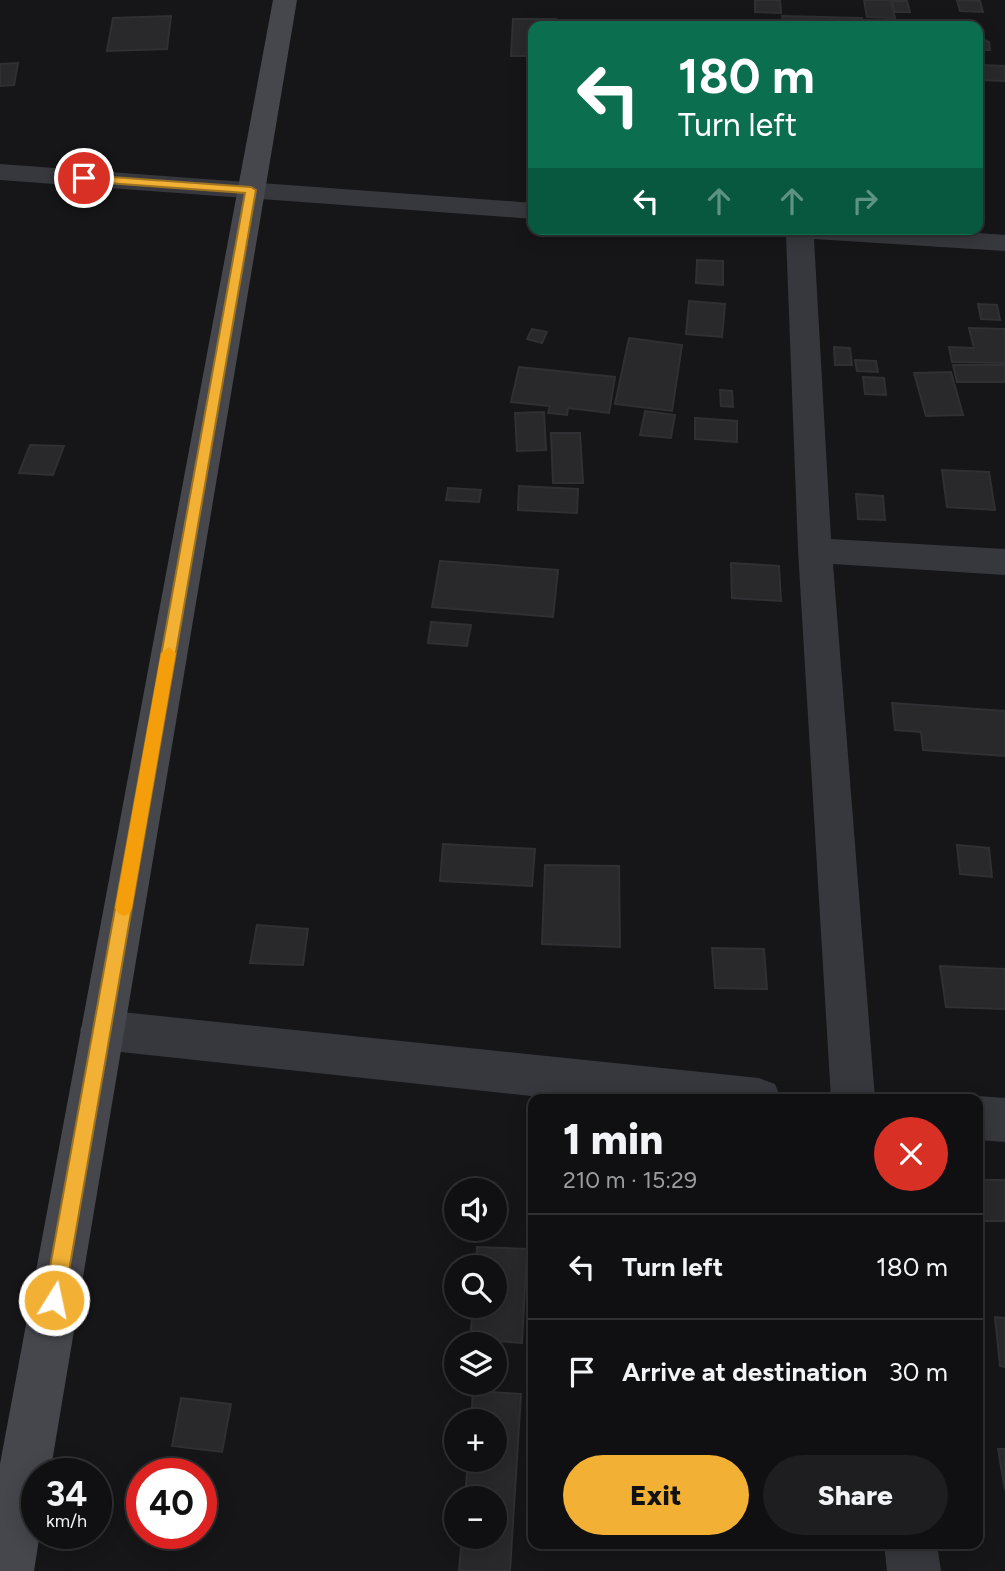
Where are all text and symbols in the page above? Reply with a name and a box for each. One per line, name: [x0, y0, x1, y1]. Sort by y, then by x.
text: 180 m: [678, 46, 815, 105]
icon: left: [563, 49, 654, 140]
text: Turn left: [678, 106, 797, 144]
pin: [54, 148, 114, 208]
icon: arrive: [65, 159, 103, 197]
icon: left: [627, 182, 665, 220]
icon: ahead: [700, 182, 738, 220]
icon: ahead: [773, 182, 811, 220]
icon: right: [846, 182, 884, 220]
text: 1 min: [563, 1114, 663, 1165]
button: close: [874, 1117, 948, 1191]
text: 210 m · 15:29: [563, 1166, 697, 1194]
map controls: [444, 1178, 507, 1549]
button: sound: [444, 1178, 507, 1241]
icon: left: [563, 1248, 601, 1286]
text: Turn left: [622, 1251, 723, 1283]
text: 180 m: [876, 1251, 948, 1283]
button: search: [444, 1255, 507, 1318]
position arrow: [17, 1263, 91, 1337]
button: layers: [444, 1332, 507, 1395]
icon: arrive: [563, 1353, 601, 1391]
text: Arrive at destination: [622, 1356, 867, 1388]
text: 30 m: [889, 1356, 948, 1388]
button: +: [444, 1409, 507, 1472]
button: Exit: [563, 1455, 749, 1535]
button: Share: [763, 1455, 948, 1535]
speed limit sign: 40: [126, 1458, 217, 1549]
text: 34: [46, 1473, 87, 1515]
button: −: [444, 1486, 507, 1549]
text: km/h: [46, 1510, 87, 1532]

